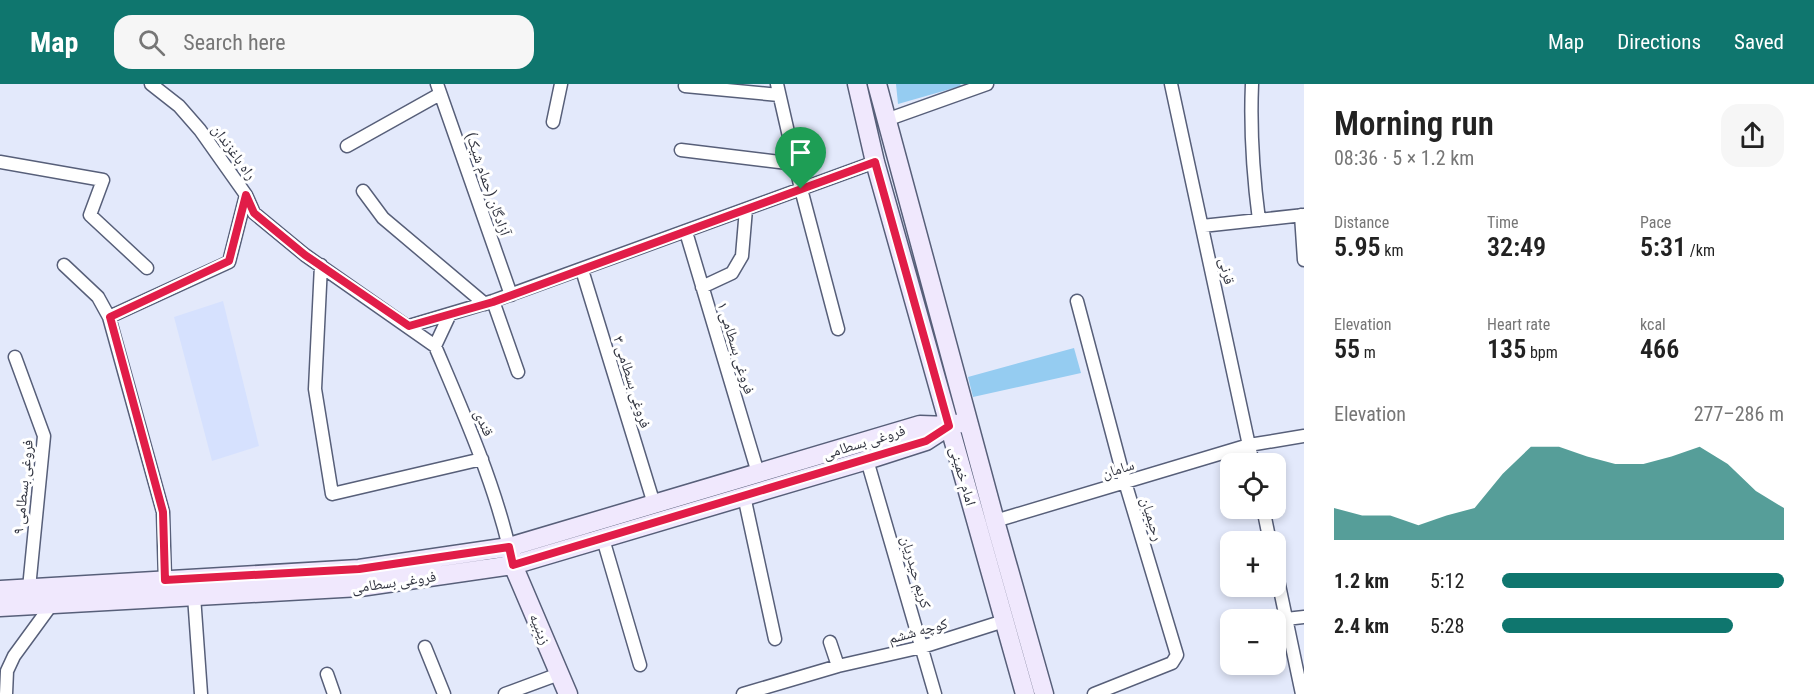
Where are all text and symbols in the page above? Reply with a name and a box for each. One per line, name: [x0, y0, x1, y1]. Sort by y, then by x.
search box: [114, 15, 534, 69]
text: Map: [30, 26, 78, 59]
icon: search: [135, 26, 168, 59]
text: Search here: [183, 30, 286, 55]
text: Map: [1548, 30, 1584, 54]
text: Directions: [1617, 30, 1701, 54]
text: Saved: [1734, 30, 1784, 54]
text: Morning run: [1334, 104, 1494, 143]
button: share: [1721, 104, 1784, 167]
street label: راه باغزندان: [207, 121, 260, 184]
pin: [775, 127, 826, 189]
street label: آزادگان (حمام شیک): [461, 130, 514, 239]
icon: arrive: [784, 136, 817, 169]
text: 08:36 · 5 × 1.2 km: [1334, 146, 1474, 170]
text: Distance: [1334, 213, 1389, 232]
text: Time: [1487, 213, 1519, 232]
text: Pace: [1640, 213, 1671, 232]
text: 5.95: [1334, 232, 1381, 262]
text: 32:49: [1487, 232, 1546, 262]
text: 5:31: [1640, 232, 1686, 262]
text: km: [1381, 241, 1404, 260]
text: /km: [1686, 241, 1715, 260]
street label: قرنی: [1214, 256, 1239, 286]
street label: فروغی بسطامی ۱: [712, 300, 759, 397]
text: Elevation: [1334, 315, 1392, 334]
text: Heart rate: [1487, 315, 1550, 334]
text: kcal: [1640, 315, 1666, 334]
street label: فروغی بسطامی ۳: [608, 334, 655, 431]
text: 55: [1334, 334, 1360, 364]
text: 135: [1487, 334, 1526, 364]
text: 466: [1640, 334, 1679, 364]
text: m: [1360, 343, 1376, 362]
text: bpm: [1526, 343, 1558, 362]
text: Elevation: [1334, 402, 1406, 426]
text: 277–286 m: [1694, 402, 1784, 426]
street label: قندی: [470, 407, 498, 439]
street label: فروغی بسطامی: [821, 421, 908, 464]
street label: فروغی بسطامی ۹: [9, 439, 38, 535]
street label: امام خمینی: [945, 444, 980, 508]
map controls: [1220, 453, 1286, 675]
button: locate: [1220, 453, 1286, 519]
street label: سامان: [1100, 456, 1137, 483]
street label: رحیمیان: [1136, 495, 1167, 544]
button: +: [1220, 531, 1286, 597]
street label: کریم حیدریان: [896, 534, 935, 611]
street label: فروغی بسطامی: [351, 567, 438, 598]
text: 1.2 km: [1334, 569, 1389, 593]
text: 5:12: [1430, 569, 1464, 593]
button: −: [1220, 609, 1286, 675]
street label: زینبیه: [525, 611, 555, 647]
street label: کوچه ششم: [886, 614, 950, 649]
text: 2.4 km: [1334, 614, 1389, 638]
text: 5:28: [1430, 614, 1464, 638]

